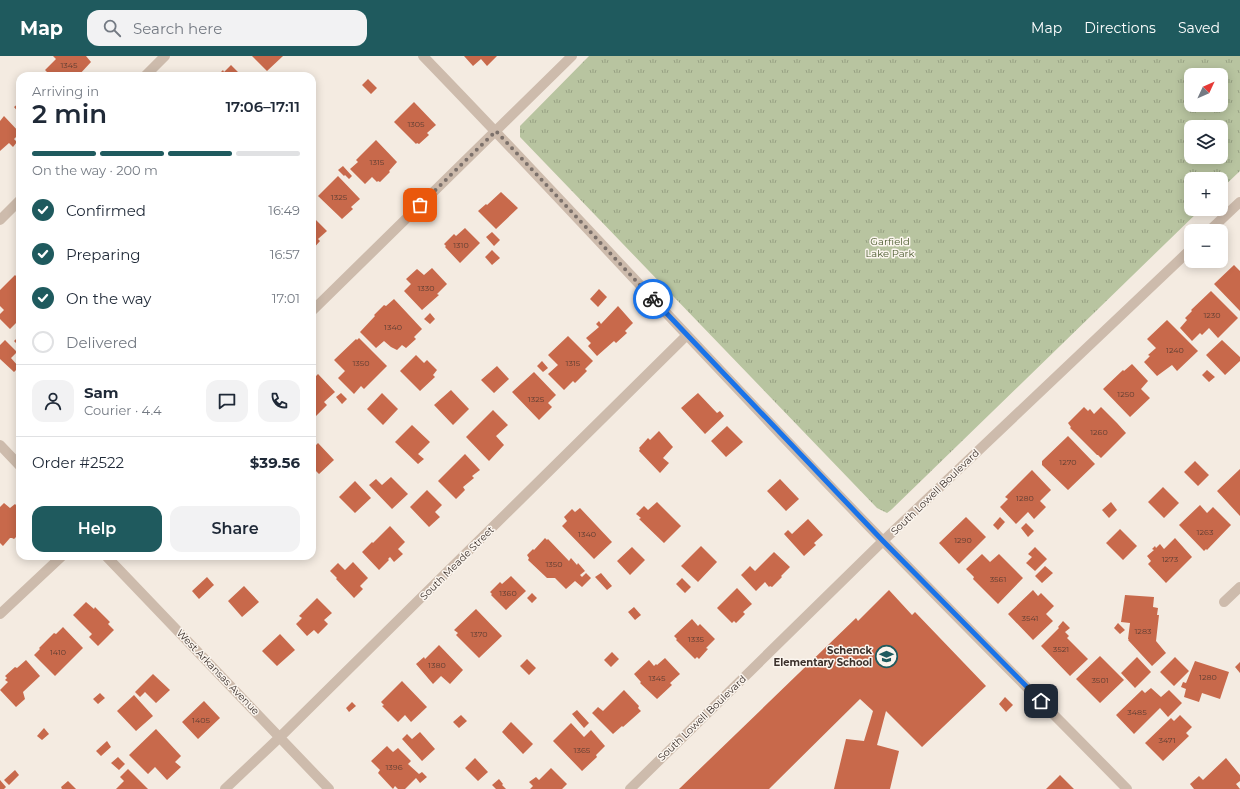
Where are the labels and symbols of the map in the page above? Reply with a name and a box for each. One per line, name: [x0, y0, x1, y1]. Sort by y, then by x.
house number: 1345: [60, 60, 78, 70]
north arrow: [1184, 68, 1228, 112]
house number: 1305: [407, 119, 425, 129]
house number: 1315: [370, 157, 385, 167]
pin: [403, 188, 437, 222]
house number: 1325: [331, 192, 348, 202]
park label: Garfield Lake Park: [865, 235, 915, 260]
house number: 1310: [453, 240, 469, 250]
courier: [633, 279, 673, 319]
house number: 1330: [417, 283, 435, 293]
house number: 1230: [1203, 310, 1221, 320]
house number: 1340: [384, 322, 402, 332]
house number: 1240: [1166, 345, 1184, 355]
house number: 1350: [352, 358, 370, 368]
house number: 1315: [566, 358, 581, 368]
house number: 1250: [1117, 389, 1135, 399]
house number: 1325: [528, 394, 545, 404]
house number: 1260: [1090, 427, 1108, 437]
street label: South Lowell Boulevard: [888, 446, 982, 538]
house number: 1270: [1059, 457, 1077, 467]
house number: 1280: [1016, 493, 1034, 503]
street label: South Meade Street: [417, 523, 497, 603]
house number: 1263: [1197, 527, 1214, 537]
house number: 1340: [578, 529, 596, 539]
house number: 1290: [954, 535, 972, 545]
house number: 1273: [1162, 554, 1179, 564]
house number: 1350: [545, 559, 563, 569]
house number: 3561: [990, 574, 1006, 584]
house number: 1360: [499, 588, 517, 598]
house number: 3541: [1022, 613, 1038, 623]
house number: 1283: [1134, 626, 1152, 636]
street label: West Arkansas Avenue: [174, 627, 262, 717]
house number: 1370: [470, 629, 488, 639]
house number: 1335: [688, 634, 705, 644]
school or university icon: Schenck Elementary School: [874, 643, 900, 669]
place label: Schenck Elementary School: [773, 644, 872, 669]
house number: 3521: [1053, 644, 1069, 654]
house number: 1410: [50, 647, 66, 657]
house number: 1380: [428, 660, 446, 670]
street label: South Lowell Boulevard: [655, 672, 749, 764]
house number: 1280: [1199, 672, 1217, 682]
house number: 1345: [648, 673, 666, 683]
house number: 3501: [1091, 675, 1109, 685]
pin: [1024, 684, 1058, 718]
house number: 3485: [1127, 707, 1147, 717]
house number: 1405: [192, 715, 210, 725]
house number: 3471: [1158, 735, 1176, 745]
house number: 1365: [574, 745, 591, 755]
house number: 1396: [385, 762, 403, 772]

